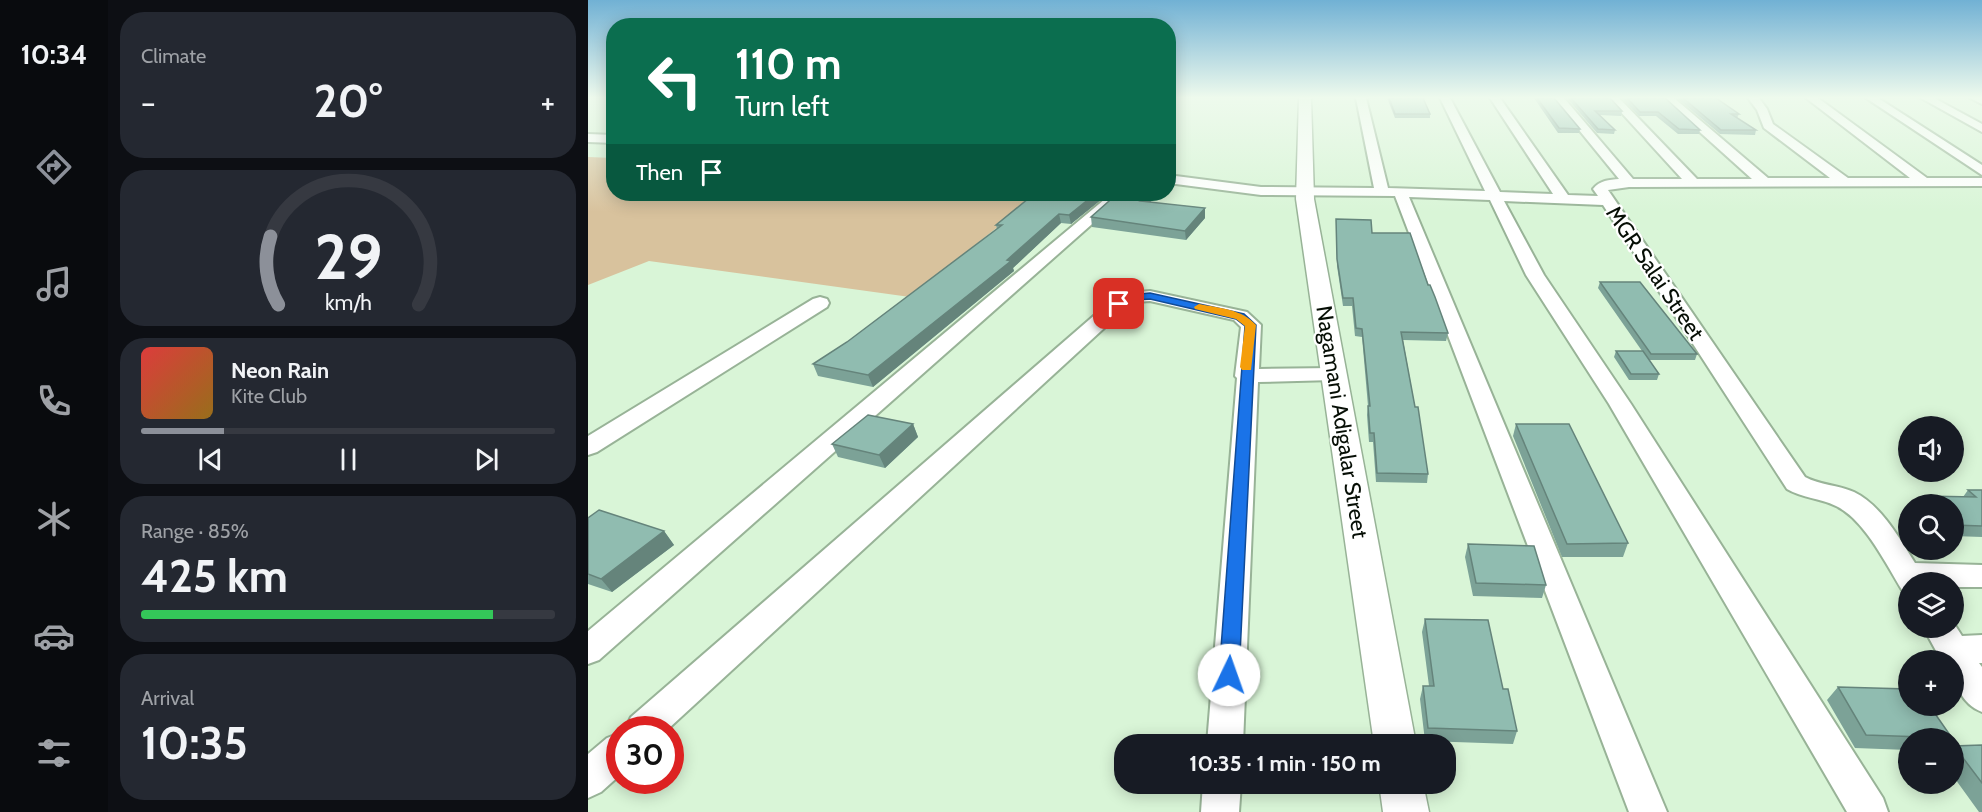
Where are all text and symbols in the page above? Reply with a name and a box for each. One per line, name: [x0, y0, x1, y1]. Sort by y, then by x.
text: 10:34: [21, 38, 87, 71]
text: 110 m: [735, 38, 842, 90]
icon: left: [636, 42, 714, 120]
text: Climate: [141, 44, 206, 68]
text: 20°: [314, 74, 382, 128]
text: −: [141, 82, 156, 122]
text: +: [540, 82, 555, 122]
text: Turn left: [735, 90, 829, 123]
icon: directions: [33, 146, 75, 188]
icon: arrive: [695, 156, 728, 189]
text: Then: [636, 159, 683, 186]
street label: MGR Salai Street: [1600, 201, 1710, 346]
text: 29: [314, 219, 382, 295]
icon: music: [33, 263, 75, 305]
pin: [1093, 278, 1144, 329]
icon: arrive: [1102, 287, 1135, 320]
text: km/h: [325, 289, 371, 315]
street label: Nagamani Adigalar Street: [1310, 304, 1374, 541]
text: Neon Rain: [231, 357, 329, 384]
icon: phone: [33, 380, 75, 422]
text: Kite Club: [231, 384, 307, 408]
map controls: [1898, 416, 1964, 794]
button: sound: [1898, 416, 1964, 482]
icon: previous: [194, 443, 227, 476]
icon: pause: [332, 443, 365, 476]
icon: next: [470, 443, 503, 476]
button: search: [1898, 494, 1964, 560]
icon: climate: [33, 498, 75, 540]
text: Range · 85%: [141, 519, 249, 543]
text: 425 km: [141, 549, 288, 603]
button: layers: [1898, 572, 1964, 638]
icon: car: [33, 615, 75, 657]
position arrow: [1197, 643, 1261, 707]
button: +: [1898, 650, 1964, 716]
text: Arrival: [141, 686, 194, 710]
text: 10:35: [141, 716, 248, 770]
speed limit sign: 30: [606, 716, 684, 794]
button: −: [1898, 728, 1964, 794]
icon: filters: [33, 732, 75, 774]
text: 10:35 · 1 min · 150 m: [1189, 750, 1381, 777]

